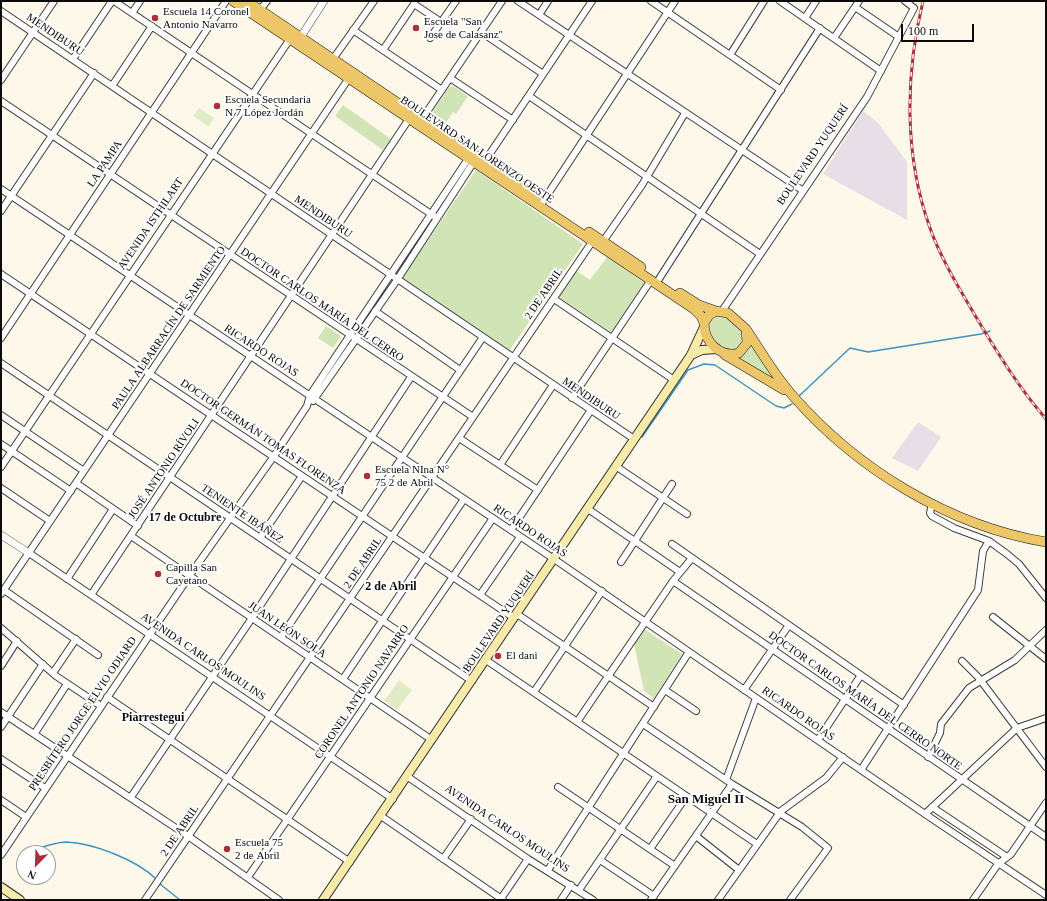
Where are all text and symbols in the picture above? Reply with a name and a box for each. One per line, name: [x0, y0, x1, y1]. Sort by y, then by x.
place label: Escuela 14 Coronel Antonio Navarro: [163, 5, 249, 31]
street label: MENDIBURU: [24, 11, 86, 59]
marker: Escuela 14 Coronel Antonio Navarro: [150, 13, 160, 23]
place label: Escuela "San Jose de Calasanz": [424, 15, 503, 41]
scale bar: [903, 16, 976, 42]
marker: Escuela "San Jose de Calasanz": [411, 23, 421, 33]
text: 100 m: [908, 24, 938, 38]
place label: Escuela Secundaria N 7 López Jordán: [225, 93, 311, 119]
street label: BOULEVARD SAN LORENZO OESTE: [398, 94, 556, 206]
marker: Escuela Secundaria N 7 López Jordán: [212, 101, 222, 111]
street label: BOULEVARD YUQUERÍ: [774, 102, 852, 208]
street label: LA PAMPA: [85, 138, 125, 190]
street label: AVENIDA ISTHILART: [115, 176, 187, 272]
street label: MENDIBURU: [292, 193, 354, 241]
street label: PAULA ALBARRACÍN DE SARMIENTO: [109, 244, 229, 412]
street label: DOCTOR CARLOS MARÍA DEL CERRO: [238, 245, 406, 365]
street label: 2 DE ABRIL: [522, 266, 566, 322]
street label: RICARDO ROJAS: [221, 322, 301, 380]
street label: MENDIBURU: [560, 375, 622, 423]
street label: DOCTOR GERMÁN TOMAS FLORENZA: [178, 377, 348, 497]
street label: JOSÉ ANTONIO RÍVOLI: [126, 417, 202, 521]
place label: Escuela NIna N° 75 2 de Abril: [375, 463, 449, 489]
marker: Escuela NIna N° 75 2 de Abril: [362, 471, 372, 481]
street label: TENIENTE IBÁÑEZ: [198, 482, 286, 546]
street label: RICARDO ROJAS: [491, 502, 569, 560]
district label: 17 de Octubre: [149, 511, 221, 525]
street label: 2 DE ABRIL: [341, 535, 385, 591]
place label: Capilla San Cayetano: [166, 561, 217, 587]
marker: Capilla San Cayetano: [153, 569, 163, 579]
street label: BOULEVARD YUQUERÍ: [460, 569, 538, 675]
district label: 2 de Abril: [365, 580, 417, 594]
street label: JUAN LEÓN SOLA: [245, 599, 329, 661]
street label: AVENIDA CARLOS MOULINS: [138, 610, 268, 704]
street label: CORONEL ANTONIO NAVARRO: [312, 622, 412, 762]
street label: DOCTOR CARLOS MARÍA DEL CERRO NORTE: [766, 629, 964, 773]
street label: PRESBÍTERO JORGE ELVIO ODIARD: [26, 634, 140, 794]
place label: El dani: [506, 649, 537, 663]
marker: El dani: [493, 651, 503, 661]
street label: RICARDO ROJAS: [759, 684, 837, 744]
district label: Piarrestegui: [122, 711, 184, 725]
street label: AVENIDA CARLOS MOULINS: [442, 782, 572, 876]
district label: San Miguel II: [668, 792, 744, 808]
street label: 2 DE ABRIL: [158, 803, 202, 859]
place label: Escuela 75 2 de Abril: [235, 836, 283, 862]
marker: Escuela 75 2 de Abril: [222, 844, 232, 854]
north arrow: [16, 845, 56, 885]
text: N: [26, 868, 38, 882]

